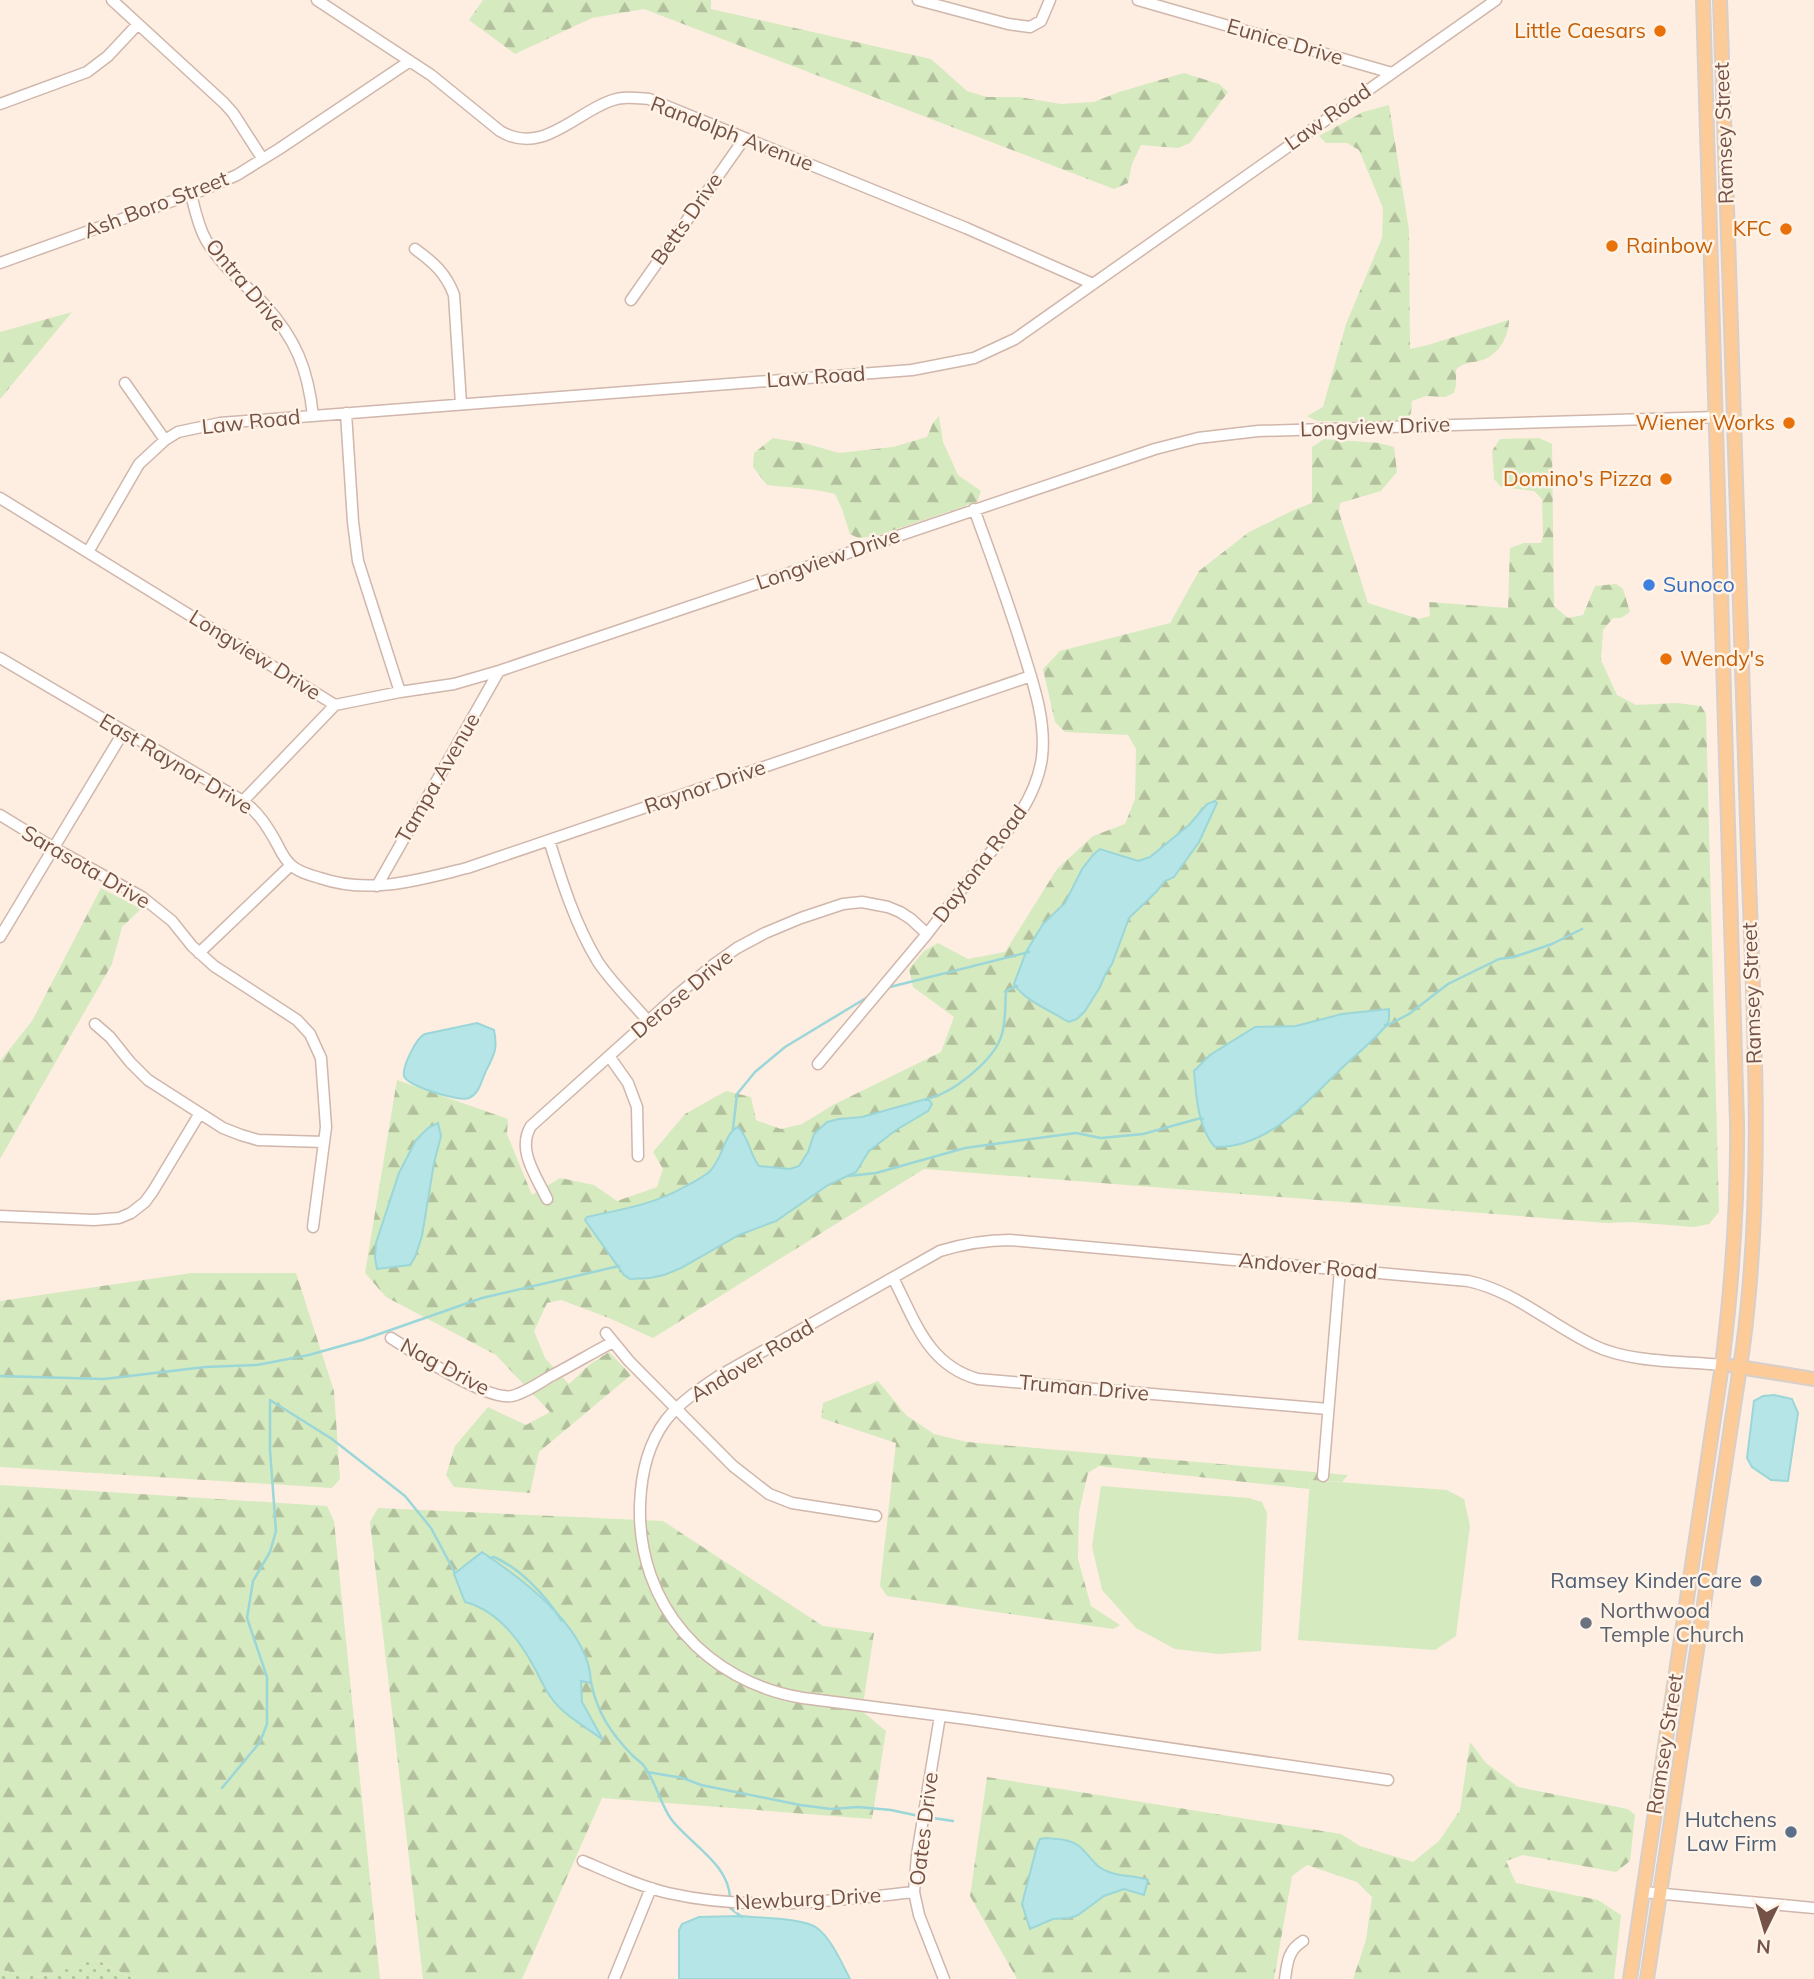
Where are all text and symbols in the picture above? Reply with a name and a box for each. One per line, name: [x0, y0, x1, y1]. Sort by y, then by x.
street label: Eunice Drive: [1224, 12, 1346, 70]
place label: Little Caesars: [1514, 17, 1646, 43]
marker: Little Caesars: [1652, 23, 1668, 39]
street label: Ramsey Street: [1708, 62, 1738, 204]
street label: Law Road: [1279, 77, 1375, 155]
street label: Randolph Avenue: [647, 90, 818, 176]
street label: Ash Boro Street: [80, 165, 232, 244]
street label: Betts Drive: [645, 167, 727, 270]
place label: KFC: [1733, 215, 1772, 241]
marker: KFC: [1778, 221, 1794, 237]
place label: Rainbow: [1626, 232, 1713, 258]
street label: Ontra Drive: [201, 233, 293, 336]
marker: Rainbow: [1604, 238, 1620, 254]
street label: Law Road: [766, 360, 866, 392]
street label: Law Road: [200, 403, 302, 439]
place label: Wiener Works: [1636, 409, 1775, 435]
street label: Longview Drive: [1299, 410, 1450, 442]
marker: Wiener Works: [1781, 415, 1797, 431]
place label: Domino's Pizza: [1503, 465, 1652, 491]
marker: Domino's Pizza: [1658, 471, 1674, 487]
street label: Longview Drive: [752, 521, 903, 595]
place label: Sunoco: [1663, 571, 1735, 597]
marker: Sunoco: [1641, 577, 1657, 593]
street label: Longview Drive: [185, 603, 326, 705]
place label: Wendy's: [1680, 645, 1765, 671]
marker: Wendy's: [1658, 651, 1674, 667]
street label: East Raynor Drive: [95, 707, 258, 819]
street label: Tampa Avenue: [389, 708, 485, 847]
street label: Raynor Drive: [641, 753, 769, 819]
street label: Daytona Road: [927, 799, 1032, 927]
street label: Sarasota Drive: [18, 819, 155, 913]
street label: Ramsey Street: [1736, 922, 1766, 1064]
street label: Derose Drive: [625, 943, 737, 1043]
street label: Andover Road: [1238, 1246, 1379, 1284]
street label: Andover Road: [685, 1313, 818, 1407]
street label: Nag Drive: [396, 1332, 494, 1400]
street label: Truman Drive: [1018, 1368, 1150, 1406]
place label: Ramsey KinderCare: [1550, 1567, 1742, 1593]
marker: Ramsey KinderCare: [1748, 1573, 1764, 1589]
place label: Northwood Temple Church: [1600, 1597, 1744, 1647]
marker: Northwood Temple Church: [1578, 1615, 1594, 1631]
street label: Ramsey Street: [1640, 1672, 1688, 1816]
street label: Oates Drive: [903, 1771, 943, 1887]
place label: Hutchens Law Firm: [1685, 1806, 1777, 1856]
marker: Hutchens Law Firm: [1783, 1824, 1799, 1840]
street label: Newburg Drive: [734, 1881, 882, 1915]
north arrow: [1730, 1895, 1800, 1965]
text: N: [1755, 1934, 1772, 1960]

